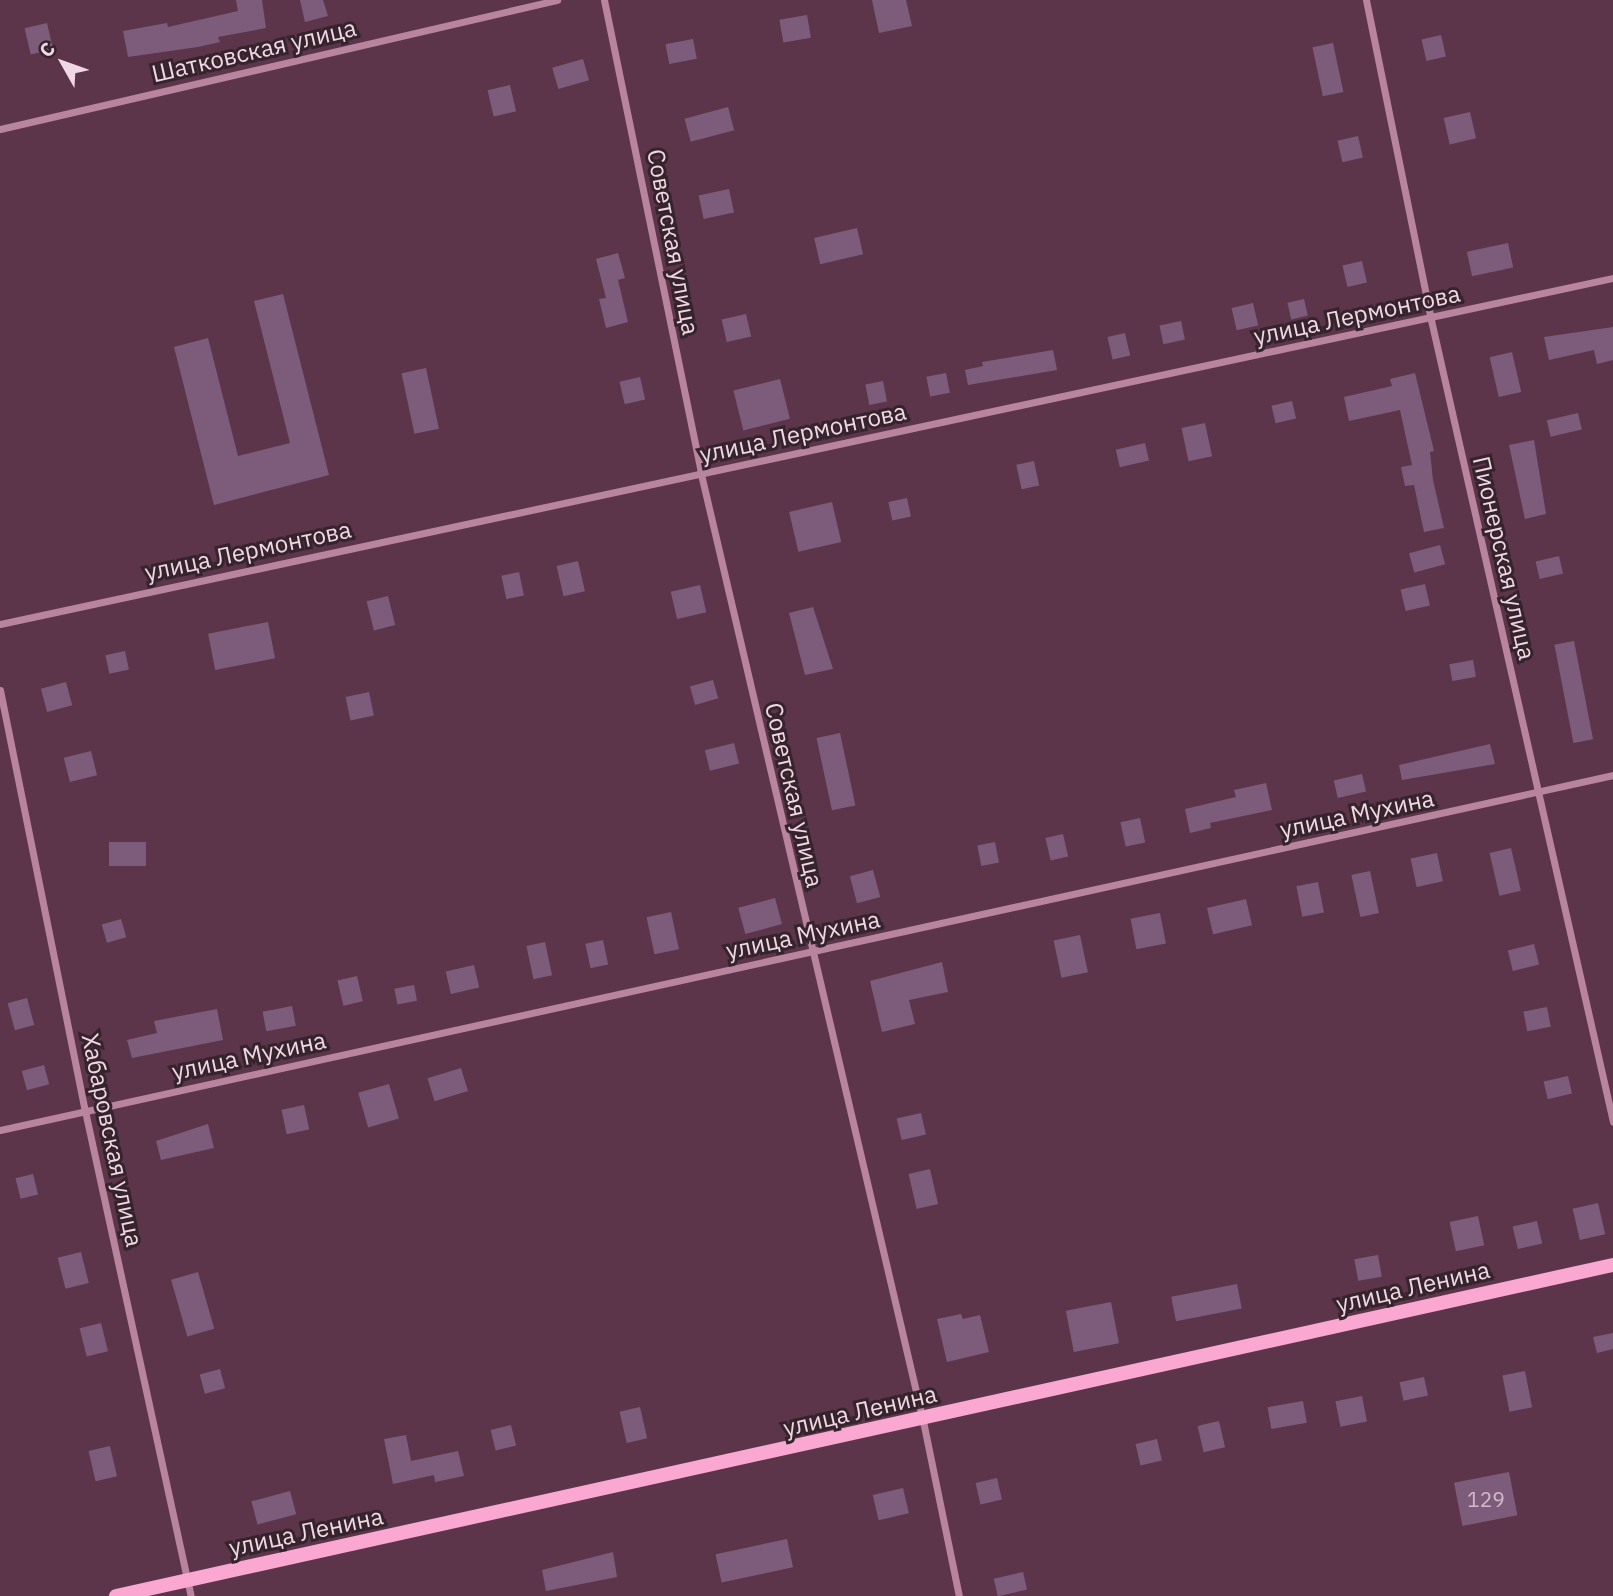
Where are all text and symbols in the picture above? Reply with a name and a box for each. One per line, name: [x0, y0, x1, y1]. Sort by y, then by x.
street label: Шатковская улица: [149, 13, 359, 89]
north arrow: [28, 28, 98, 98]
text: С: [34, 37, 60, 62]
street label: Советская улица: [641, 147, 705, 337]
street label: улица Лермонтова: [1251, 279, 1463, 351]
street label: улица Лермонтова: [697, 397, 909, 469]
street label: Пионерская улица: [1467, 453, 1541, 663]
street label: улица Лермонтова: [142, 515, 354, 587]
street label: Советская улица: [759, 700, 829, 890]
street label: улица Мухина: [1277, 784, 1437, 844]
street label: улица Мухина: [723, 905, 883, 965]
street label: улица Мухина: [169, 1026, 329, 1086]
street label: Хабаровская улица: [75, 1031, 149, 1249]
street label: улица Ленина: [1333, 1255, 1493, 1319]
street label: улица Ленина: [780, 1379, 940, 1443]
house number: 129: [1467, 1486, 1505, 1512]
street label: улица Ленина: [226, 1502, 386, 1562]

